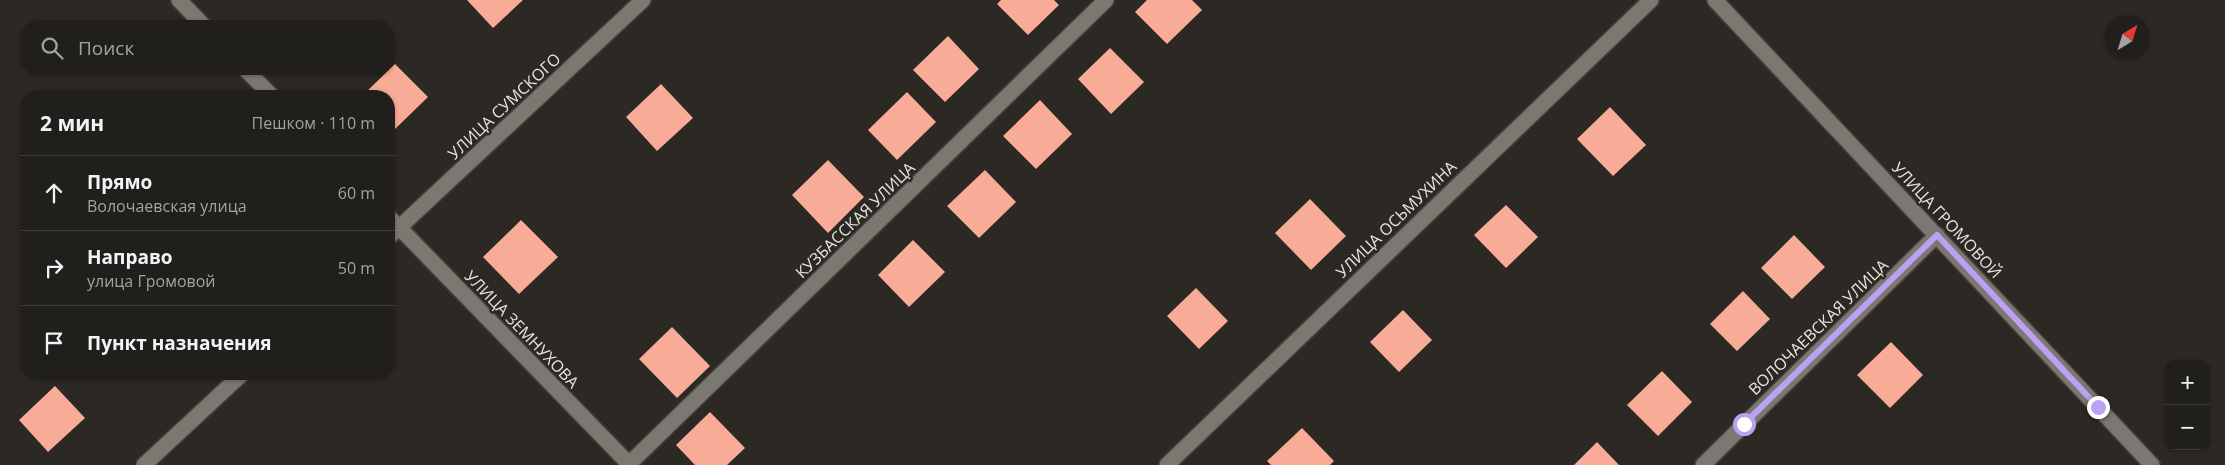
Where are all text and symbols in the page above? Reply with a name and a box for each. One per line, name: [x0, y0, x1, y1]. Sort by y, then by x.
north arrow: [2105, 15, 2150, 60]
search box: [20, 20, 395, 75]
icon: search: [38, 34, 66, 62]
text: Поиск: [78, 35, 134, 61]
street label: УЛИЦА СУМСКОГО: [443, 48, 565, 164]
text: 2 мин: [40, 109, 104, 137]
text: Пешком · 110 m: [252, 112, 375, 134]
street label: УЛИЦА ОСЬМУХИНА: [1331, 155, 1462, 282]
street label: КУЗБАССКАЯ УЛИЦА: [790, 156, 920, 283]
street label: УЛИЦА ГРОМОВОЙ: [1887, 157, 2007, 283]
text: Прямо: [87, 169, 152, 195]
icon: ahead: [40, 179, 68, 207]
text: 60 m: [338, 182, 375, 204]
text: Волочаевская улица: [87, 195, 247, 217]
text: Направо: [87, 244, 173, 270]
icon: right: [40, 254, 68, 282]
street label: ВОЛОЧАЕВСКАЯ УЛИЦА: [1743, 254, 1893, 400]
text: 50 m: [338, 257, 375, 279]
street label: УЛИЦА ЗЕМНУХОВА: [460, 265, 585, 393]
text: улица Громовой: [87, 270, 215, 292]
icon: arrive: [40, 329, 68, 357]
text: Пункт назначения: [87, 330, 272, 356]
map controls: [2165, 360, 2210, 450]
button: +: [2165, 360, 2210, 405]
route end: [2087, 396, 2110, 419]
button: −: [2165, 405, 2210, 450]
route start: [1733, 413, 1756, 436]

